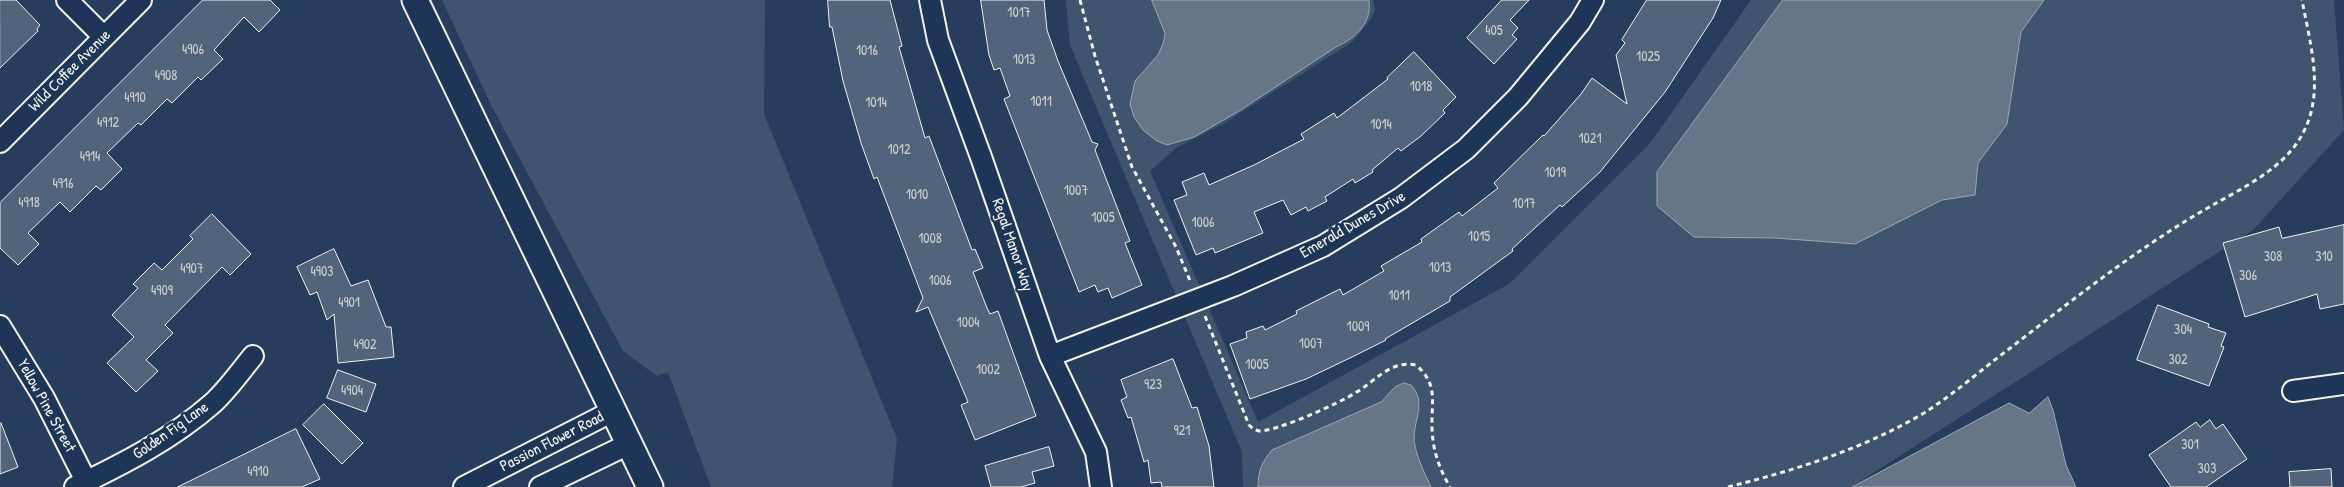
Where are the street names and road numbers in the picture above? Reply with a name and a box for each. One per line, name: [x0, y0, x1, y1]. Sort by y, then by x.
street label: Wild Coffee Avenue: [25, 26, 115, 116]
street label: Emerald Dunes Drive: [1297, 187, 1409, 263]
street label: Regal Manor Way: [987, 196, 1037, 294]
street label: Yellow Pine Street: [12, 356, 80, 456]
street label: Golden Fig Lane: [129, 398, 213, 464]
street label: Passion Flower Road: [497, 408, 607, 476]

